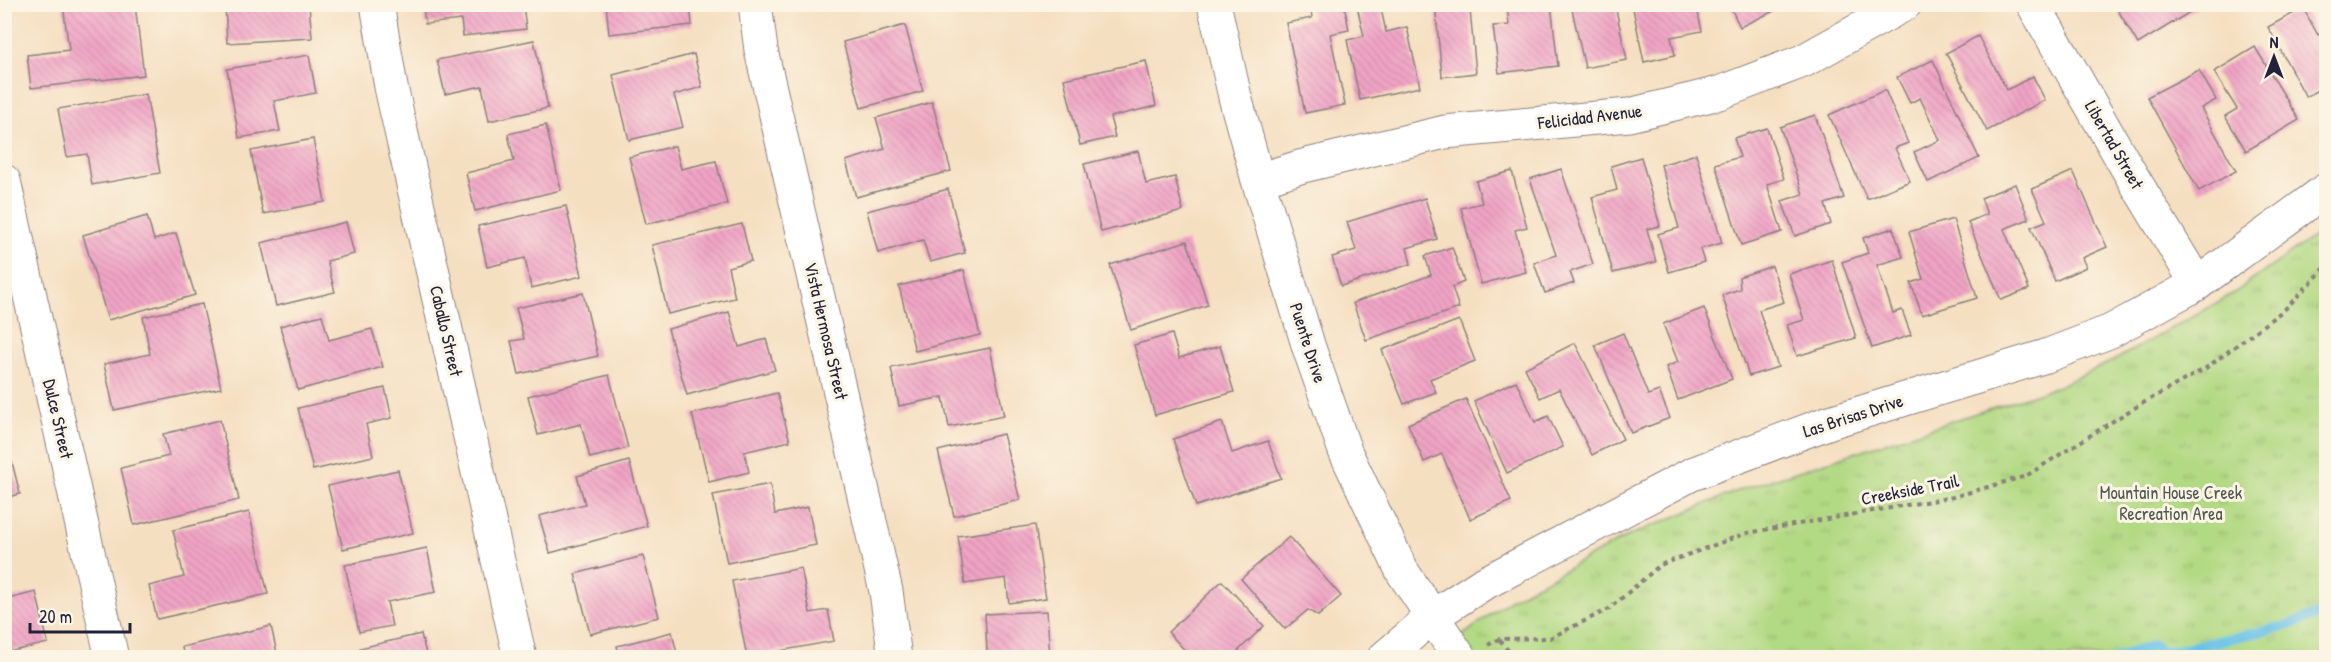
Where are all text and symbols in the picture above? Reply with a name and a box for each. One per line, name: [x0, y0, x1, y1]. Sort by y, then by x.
north arrow: [2244, 27, 2304, 87]
text: N: [2270, 31, 2279, 53]
street label: Libertad Street: [2079, 96, 2150, 194]
street label: Felicidad Avenue: [1535, 98, 1643, 135]
street label: Vista Hermosa Street: [799, 260, 855, 403]
street label: Caballo Street: [424, 283, 469, 380]
street label: Puente Drive: [1284, 300, 1333, 386]
street label: Dulce Street: [37, 377, 80, 462]
street label: Las Brisas Drive: [1800, 388, 1906, 443]
street label: Creekside Trail: [1859, 468, 1961, 511]
park label: Mountain House Creek Recreation Area: [2100, 480, 2243, 526]
scale bar: [30, 596, 130, 634]
text: 20 m: [39, 604, 72, 629]

